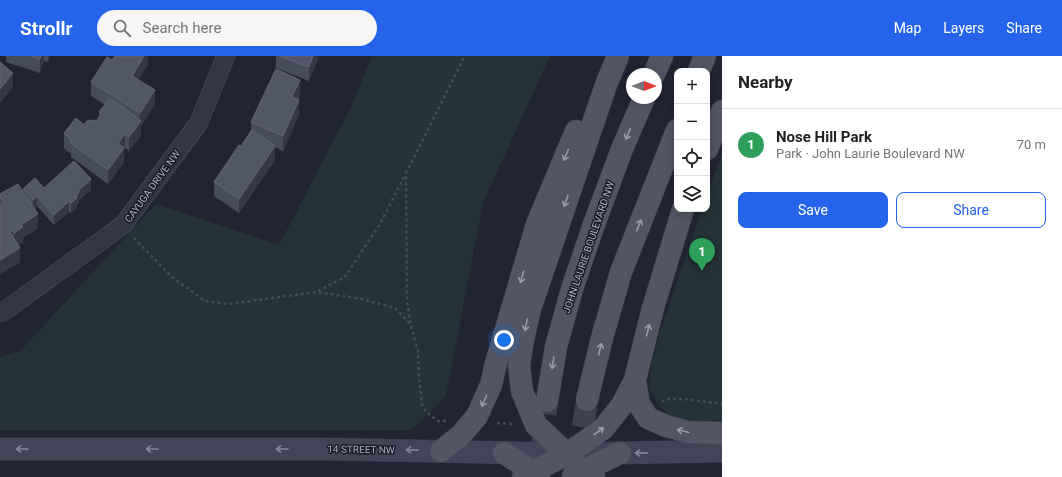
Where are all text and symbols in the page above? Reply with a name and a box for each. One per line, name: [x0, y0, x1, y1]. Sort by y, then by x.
search box: [97, 10, 377, 46]
text: Strollr: [20, 17, 73, 40]
icon: search: [111, 17, 133, 39]
text: Search here: [143, 19, 221, 37]
text: Map: [894, 20, 921, 36]
text: Layers: [943, 20, 984, 36]
text: Share: [1006, 20, 1042, 36]
north arrow: [626, 68, 662, 104]
map controls: [674, 68, 710, 212]
button: +: [674, 68, 710, 104]
text: Nearby: [738, 72, 793, 92]
button: −: [674, 104, 710, 140]
one-way arrow: [624, 127, 632, 139]
text: Nose Hill Park: [776, 128, 872, 146]
text: 1: [747, 137, 755, 152]
text: 70 m: [1017, 137, 1046, 152]
button: locate: [674, 140, 710, 176]
text: Park · John Laurie Boulevard NW: [776, 146, 965, 161]
street label: CAYUGA DRIVE NW: [123, 148, 182, 224]
one-way arrow: [562, 148, 570, 160]
button: layers: [674, 176, 710, 212]
street label: JOHN LAURIE BOULEVARD NW: [561, 180, 616, 315]
button: Save: [738, 192, 888, 228]
button: Share: [896, 192, 1046, 228]
one-way arrow: [562, 195, 570, 207]
one-way arrow: [636, 220, 644, 232]
pin: 1: [689, 238, 715, 271]
one-way arrow: [518, 270, 525, 283]
one-way arrow: [522, 318, 530, 331]
one-way arrow: [644, 324, 652, 337]
your location: [494, 330, 514, 350]
one-way arrow: [596, 343, 604, 356]
one-way arrow: [549, 357, 557, 370]
one-way arrow: [480, 394, 487, 406]
one-way arrow: [677, 426, 690, 434]
one-way arrow: [593, 427, 604, 436]
street label: 14 STREET NW: [327, 443, 395, 456]
one-way arrow: [16, 445, 29, 453]
one-way arrow: [146, 445, 159, 453]
one-way arrow: [276, 445, 289, 453]
one-way arrow: [406, 446, 419, 454]
one-way arrow: [635, 449, 648, 457]

